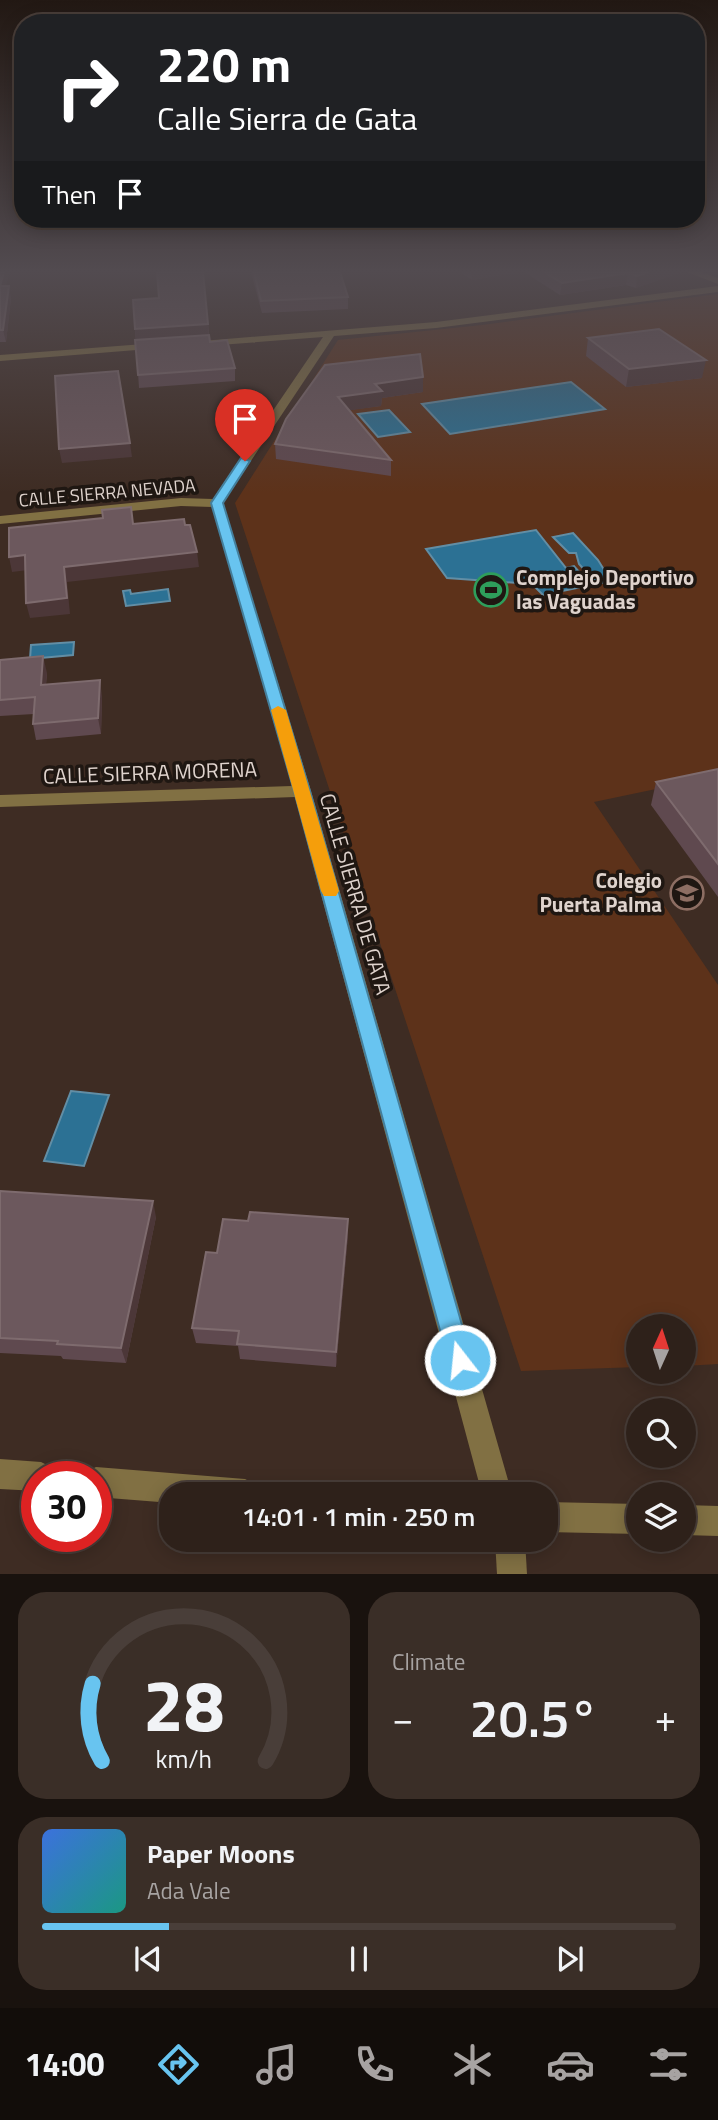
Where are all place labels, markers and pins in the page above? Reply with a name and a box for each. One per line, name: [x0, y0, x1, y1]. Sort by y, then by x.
pin: [215, 389, 275, 461]
place label: Complejo Deportivo las Vaguadas: [516, 561, 694, 617]
sports icon: Complejo Deportivo las Vaguadas: [472, 571, 510, 609]
place label: Colegio Puerta Palma: [539, 864, 662, 920]
school or university icon: Colegio Puerta Palma: [668, 874, 706, 912]

